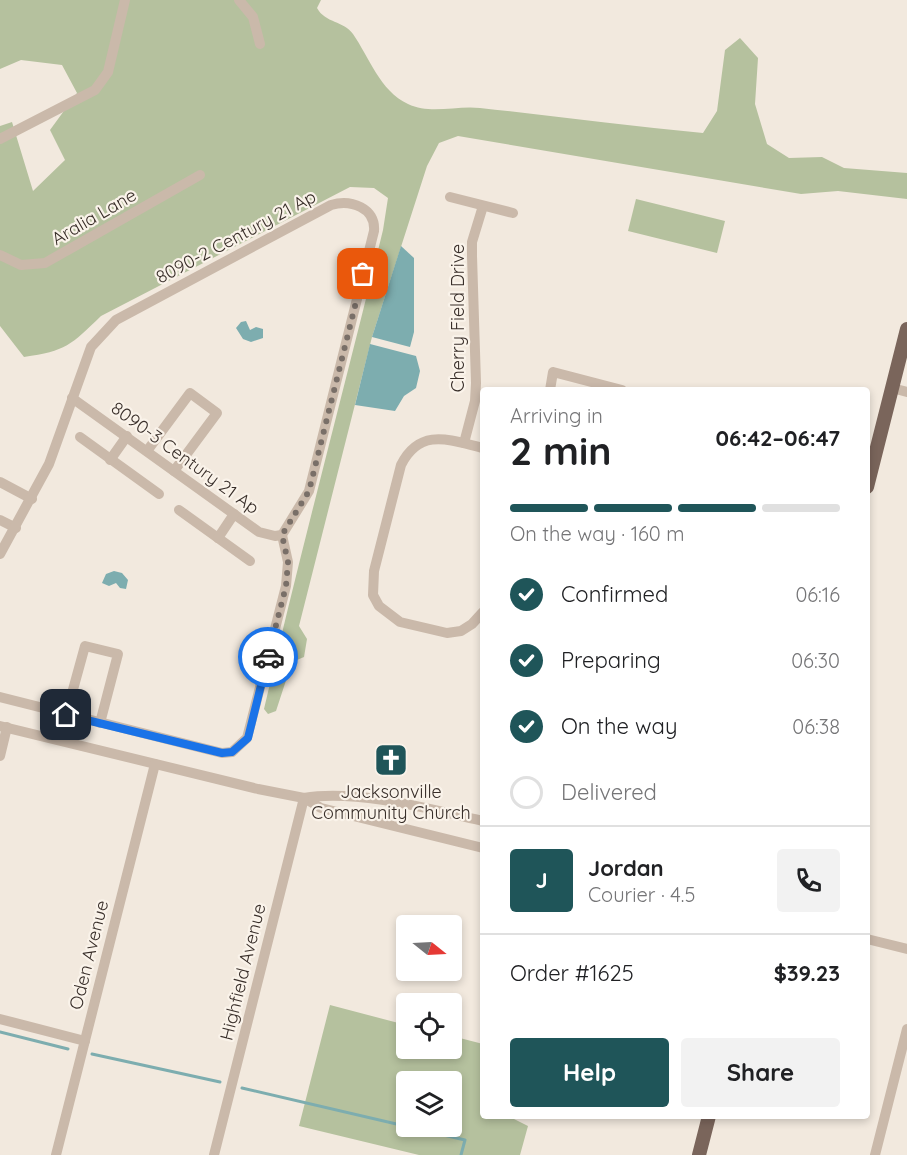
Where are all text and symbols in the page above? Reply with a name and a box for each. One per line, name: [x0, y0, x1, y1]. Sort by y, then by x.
street label: Aralia Lane: [47, 183, 140, 250]
street label: 8090-2 Century 21 Ap: [152, 185, 320, 288]
street label: Cherry Field Drive: [446, 244, 469, 392]
pin: [337, 248, 388, 299]
icon: bag: [346, 257, 379, 290]
street label: 8090-3 Century 21 Ap: [107, 396, 264, 519]
text: Arriving in: [510, 403, 603, 428]
text: 06:42–06:47: [715, 424, 840, 452]
text: 2 min: [510, 426, 612, 475]
text: On the way · 160 m: [510, 521, 684, 546]
icon: check: [510, 578, 543, 611]
text: Confirmed: [561, 580, 668, 608]
text: 06:16: [795, 582, 840, 607]
courier: [238, 627, 298, 687]
icon: car: [252, 641, 285, 674]
icon: check: [510, 644, 543, 677]
text: Preparing: [561, 646, 661, 674]
text: 06:30: [791, 648, 840, 673]
pin: [40, 689, 91, 740]
icon: home: [49, 698, 82, 731]
icon: check: [510, 710, 543, 743]
text: On the way: [561, 712, 677, 740]
text: 06:38: [792, 714, 840, 739]
church icon: Jacksonville Community Church: [373, 742, 409, 778]
text: Delivered: [561, 778, 657, 806]
place label: Jacksonville Community Church: [311, 780, 471, 824]
button: phone: [777, 849, 840, 912]
text: Jordan: [588, 854, 664, 882]
text: J: [535, 866, 548, 894]
text: Courier · 4.5: [588, 882, 695, 907]
street label: Oden Avenue: [64, 898, 113, 1012]
street label: Highfield Avenue: [214, 901, 271, 1043]
north arrow: [396, 915, 462, 981]
map controls: [396, 915, 462, 1137]
text: Order #1625: [510, 959, 634, 987]
text: $39.23: [774, 959, 840, 987]
button: locate: [396, 993, 462, 1059]
button: Help: [510, 1038, 669, 1107]
button: Share: [681, 1038, 840, 1107]
button: layers: [396, 1071, 462, 1137]

